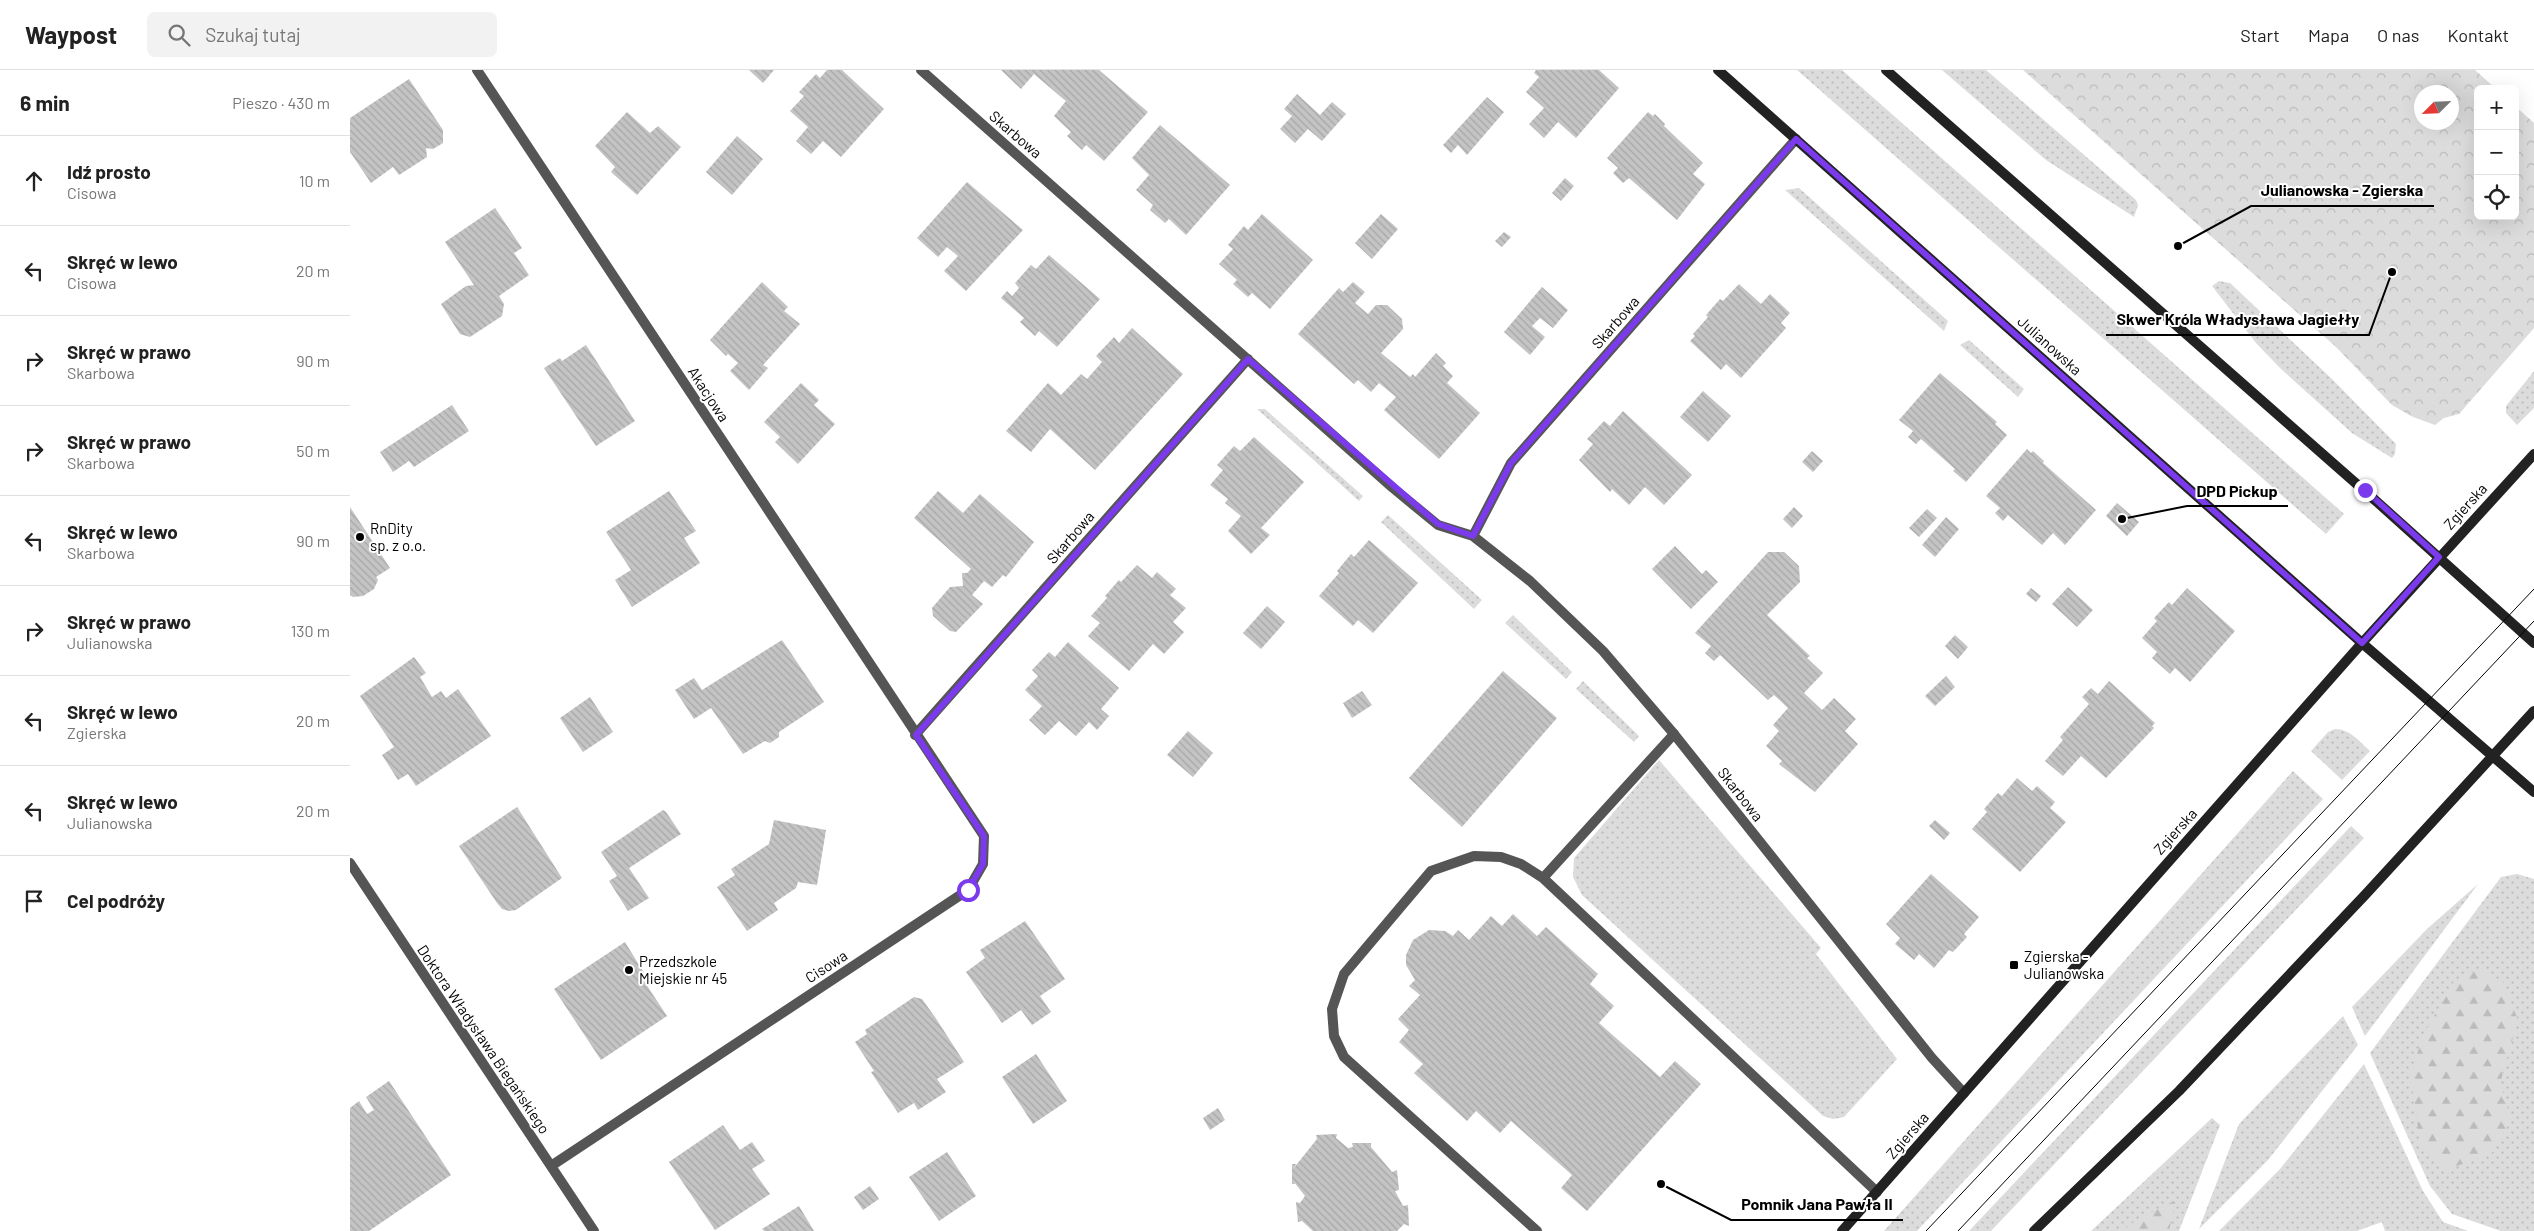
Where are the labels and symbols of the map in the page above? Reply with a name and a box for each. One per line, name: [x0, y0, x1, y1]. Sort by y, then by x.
north arrow: [2414, 85, 2459, 130]
street label: Skarbowa: [986, 106, 1046, 162]
callout: Julianowska - Zgierska: [2251, 175, 2434, 206]
text: Julianowska - Zgierska: [2261, 180, 2423, 199]
street label: Skarbowa: [1587, 292, 1643, 352]
callout: Skwer Króla Władysława Jagiełły: [2106, 304, 2369, 335]
text: Skwer Króla Władysława Jagiełły: [2117, 309, 2359, 328]
street label: Julianowska: [2014, 312, 2086, 378]
street label: Akacjowa: [685, 363, 733, 425]
callout: DPD Pickup: [2187, 475, 2288, 506]
route end: [2354, 479, 2377, 502]
street label: Zgierska: [2440, 479, 2490, 533]
text: DPD Pickup: [2196, 481, 2278, 500]
street label: Skarbowa: [1042, 507, 1098, 567]
place label: RnDity sp. z o.o.: [370, 519, 426, 554]
marker: RnDity sp. z o.o.: [354, 531, 366, 543]
street label: Skarbowa: [1714, 763, 1768, 825]
street label: Zgierska: [2150, 804, 2200, 858]
route start: [957, 879, 980, 902]
street label: Doktora Władysława Biegańskiego: [414, 941, 554, 1137]
street label: Cisowa: [802, 946, 850, 986]
place label: Zgierska - Julianowska: [2024, 947, 2104, 982]
place label: Przedszkole Miejskie nr 45: [639, 952, 727, 987]
marker: Zgierska - Julianowska: [2008, 959, 2020, 971]
marker: Przedszkole Miejskie nr 45: [623, 964, 635, 976]
street label: Zgierska: [1882, 1108, 1932, 1162]
callout: Pomnik Jana Pawła II: [1731, 1189, 1903, 1220]
text: Pomnik Jana Pawła II: [1741, 1194, 1893, 1213]

